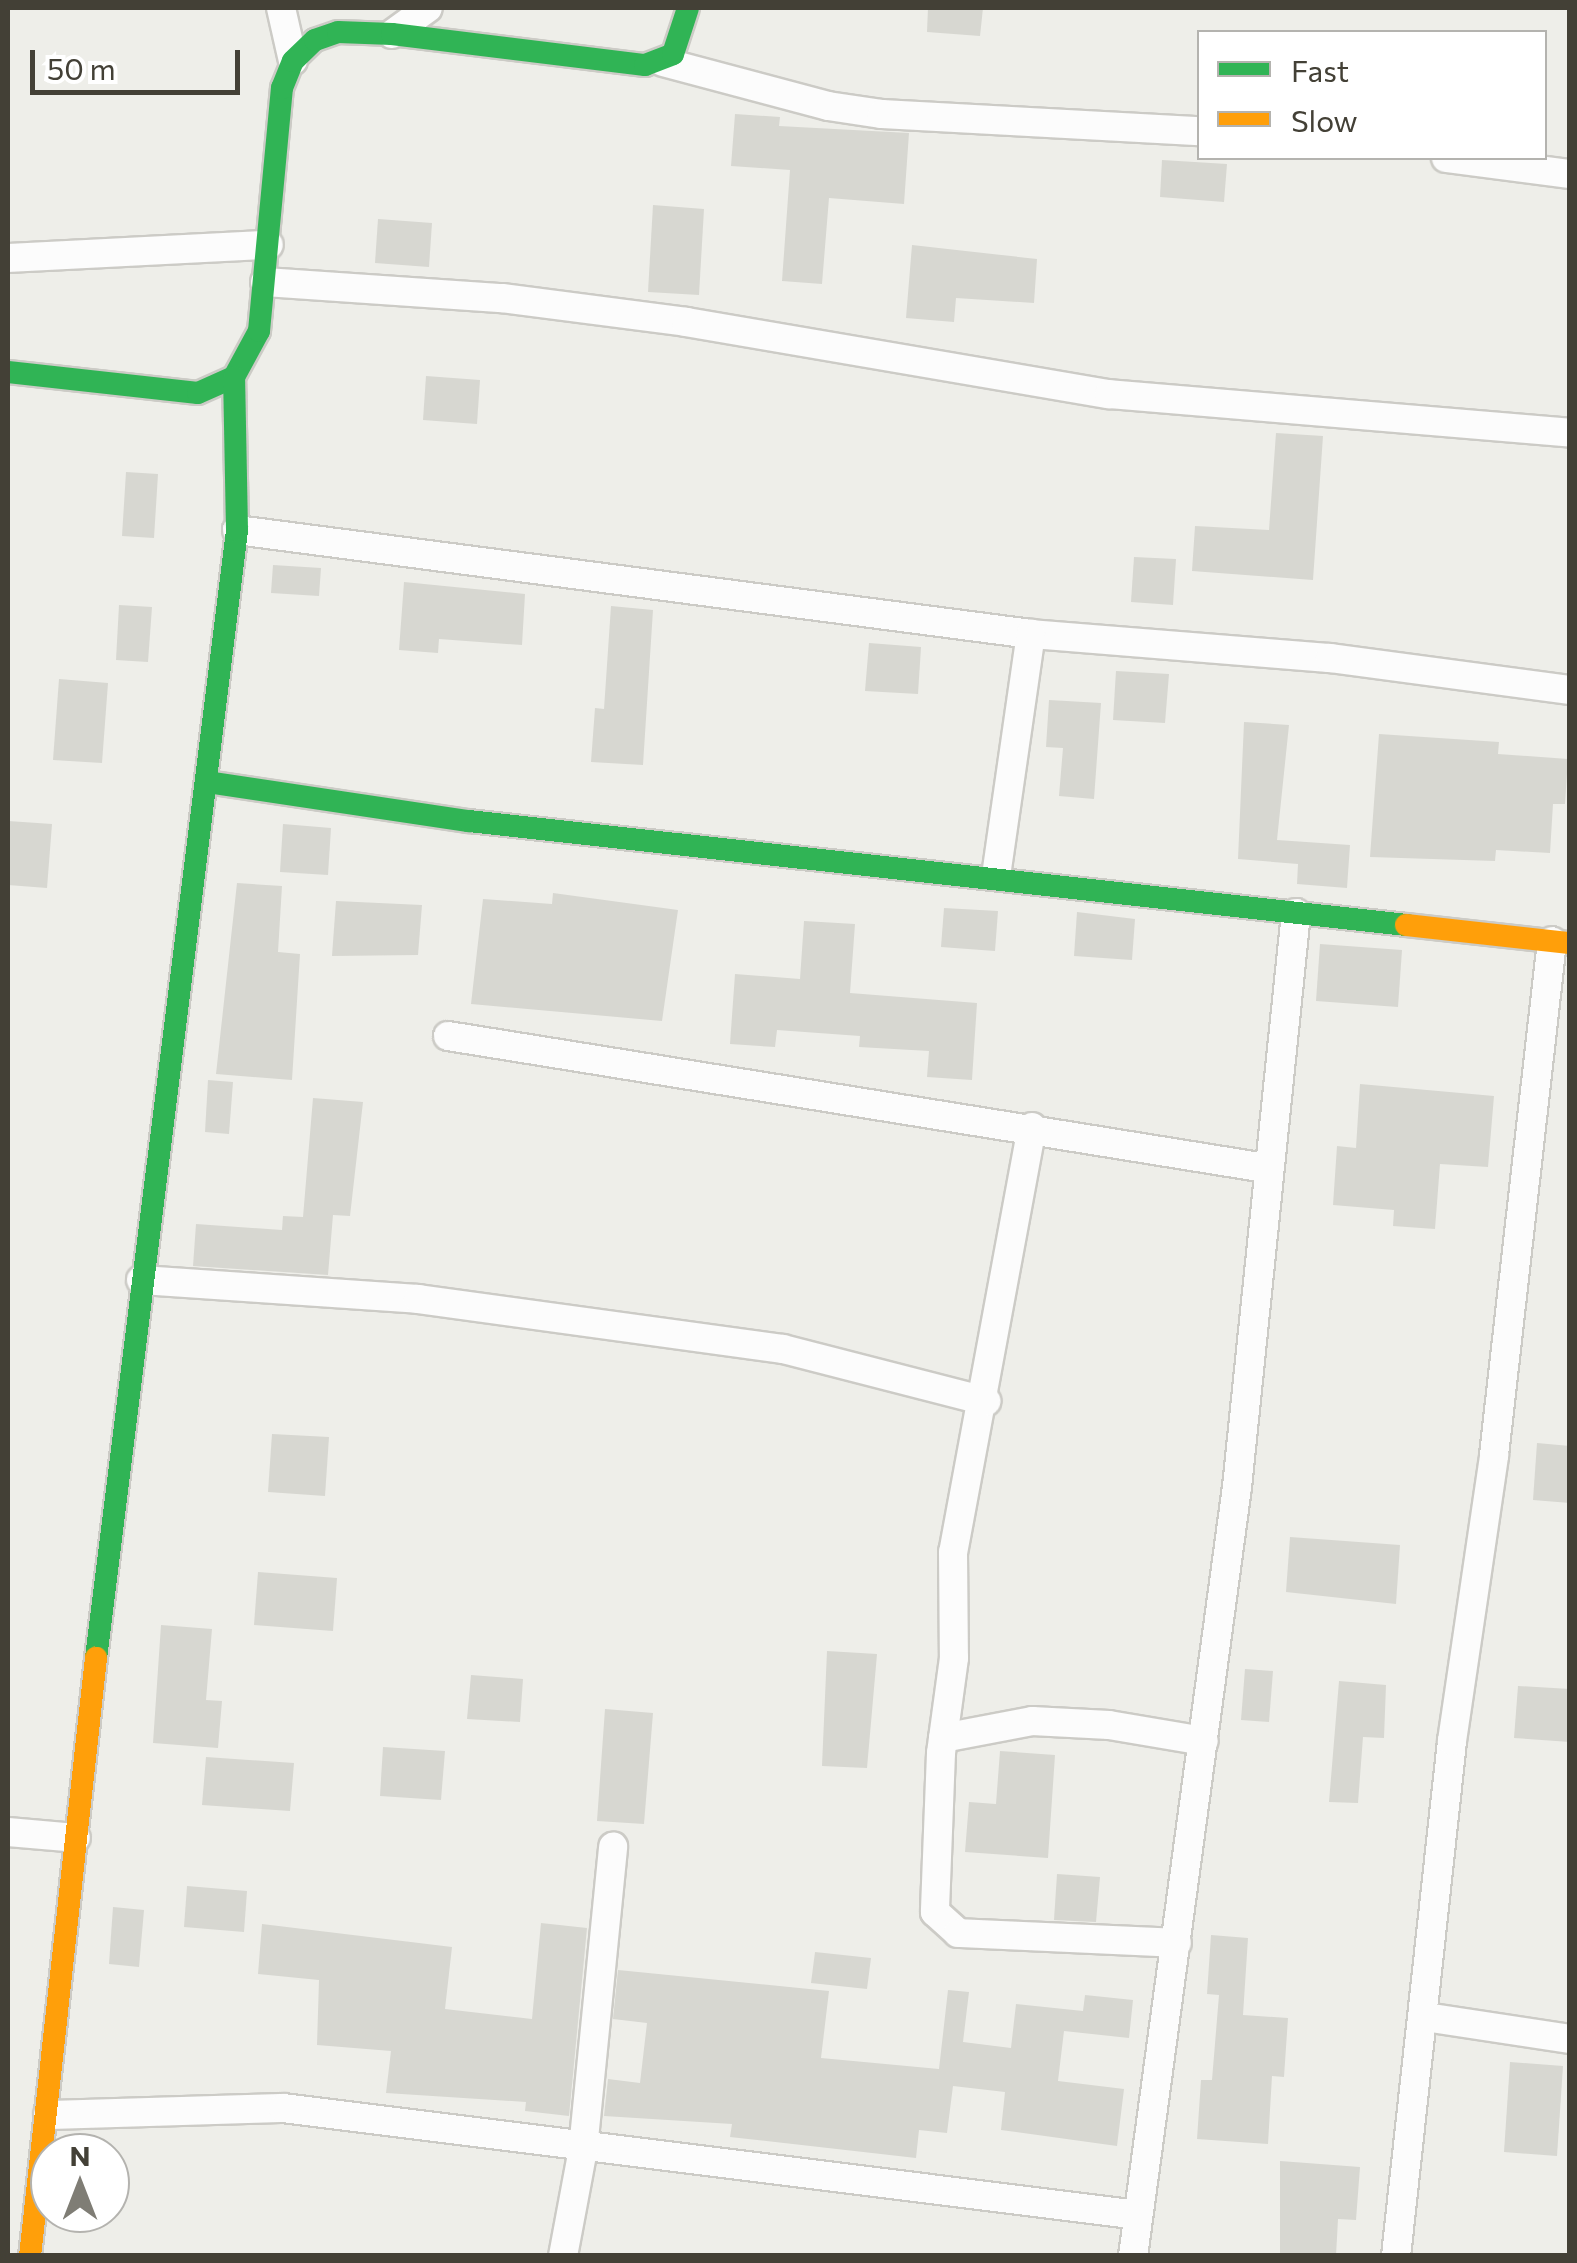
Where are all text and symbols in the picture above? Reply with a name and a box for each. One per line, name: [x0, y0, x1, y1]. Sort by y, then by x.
scale bar: [35, 30, 245, 92]
legend: [1197, 30, 1547, 160]
text: 50 m: [47, 49, 116, 86]
text: Fast: [1291, 51, 1349, 88]
text: Slow: [1291, 101, 1358, 138]
north arrow: [30, 2133, 130, 2233]
text: N: [70, 2138, 91, 2172]

